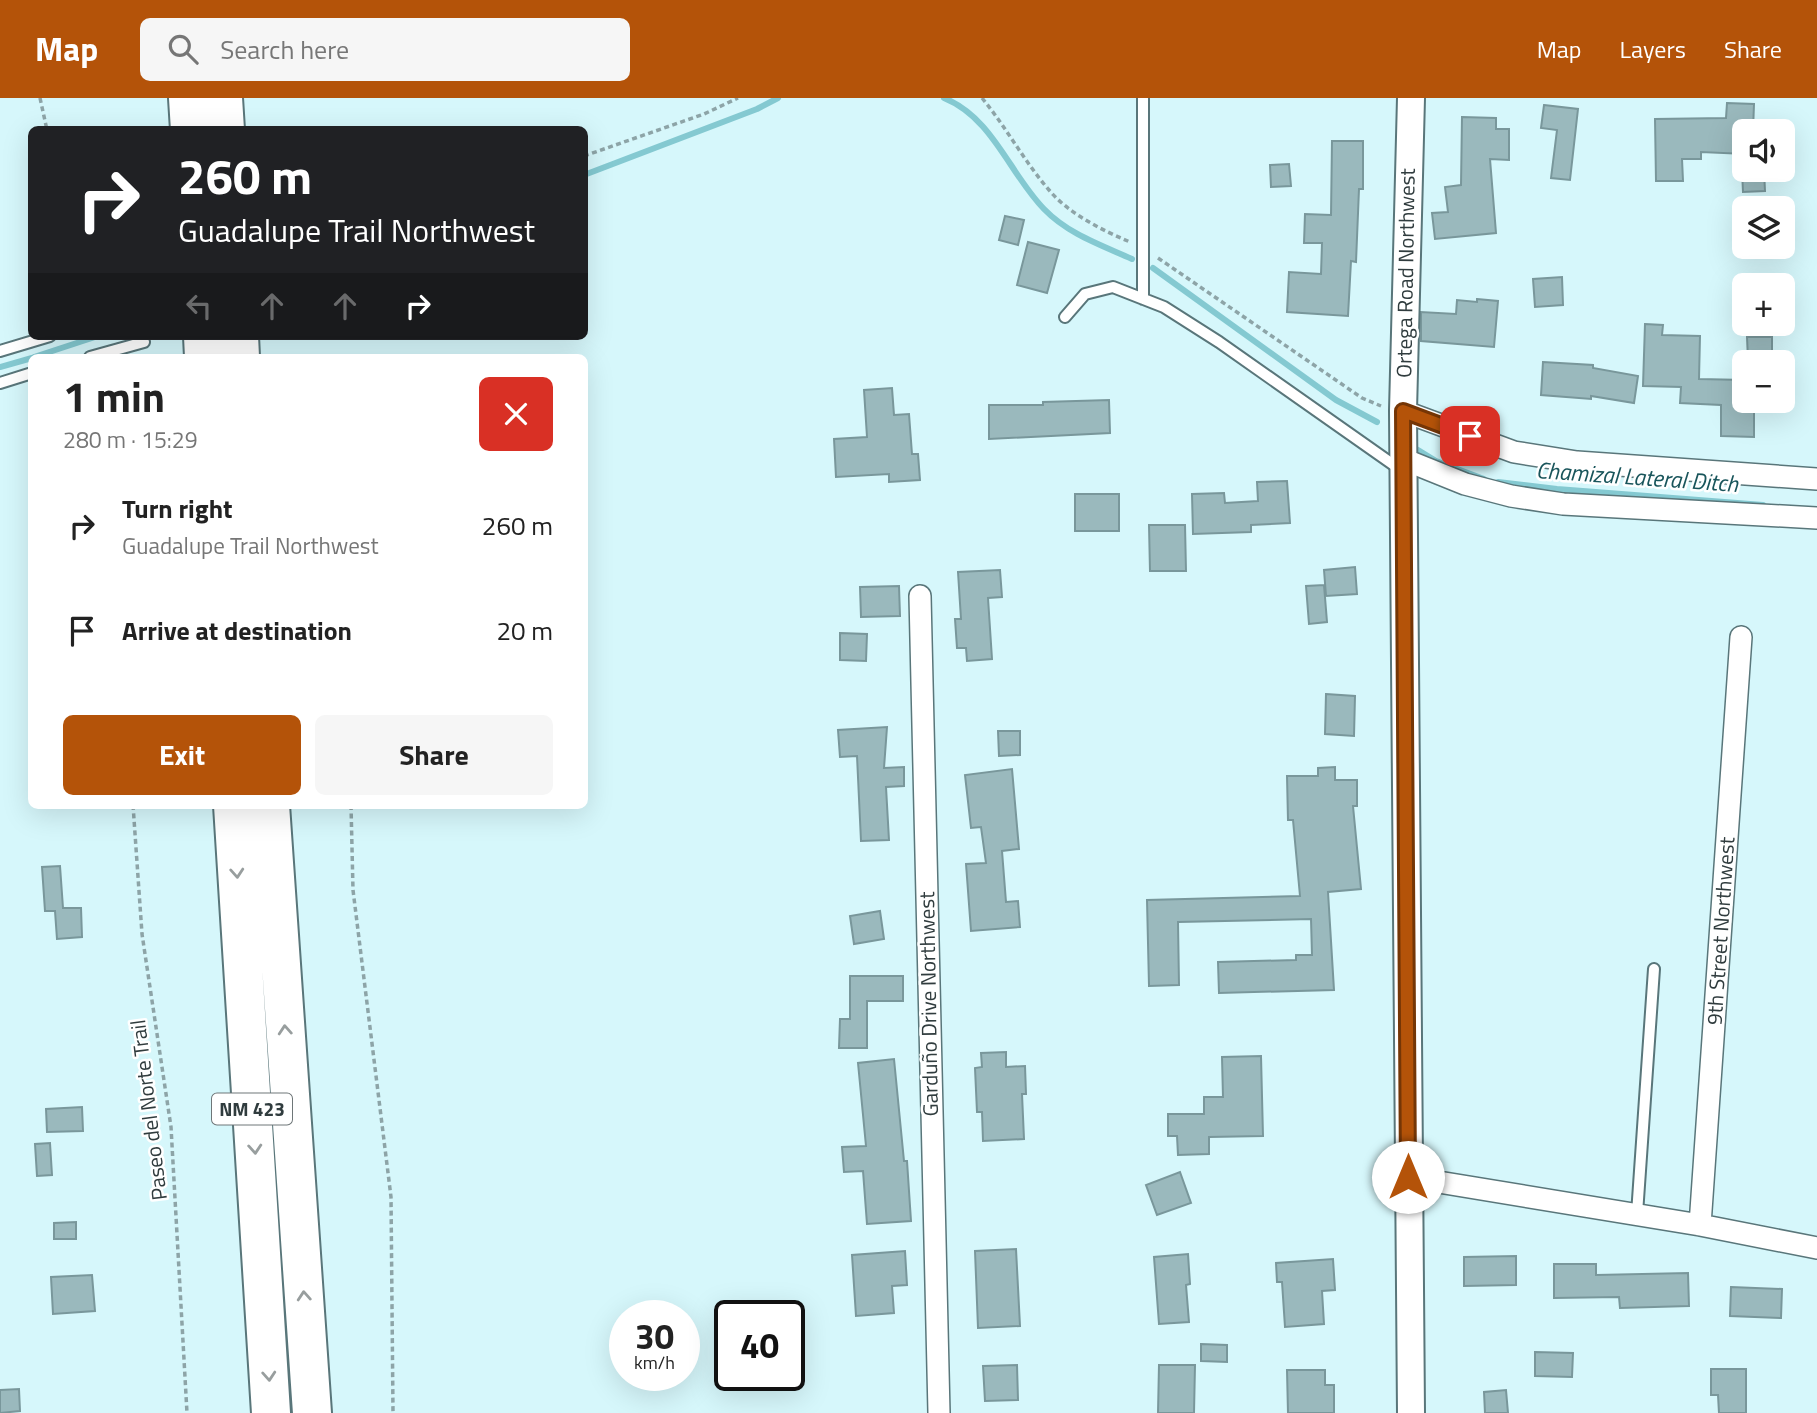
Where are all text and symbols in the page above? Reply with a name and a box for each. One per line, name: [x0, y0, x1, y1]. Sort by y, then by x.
search box: [140, 18, 630, 81]
text: Map: [35, 24, 98, 74]
icon: search: [164, 30, 202, 68]
text: Search here: [220, 30, 349, 69]
text: Map: [1537, 31, 1582, 67]
text: Layers: [1620, 31, 1686, 67]
text: Share: [1724, 31, 1782, 67]
map controls: [1732, 119, 1795, 413]
button: sound: [1732, 119, 1795, 182]
text: 260 m: [178, 138, 312, 213]
icon: right: [63, 154, 154, 245]
street label: Ortega Road Northwest: [1387, 167, 1423, 378]
button: layers: [1732, 196, 1795, 259]
text: Guadalupe Trail Northwest: [178, 206, 535, 254]
button: +: [1732, 273, 1795, 336]
icon: left: [180, 287, 218, 325]
icon: ahead: [253, 287, 291, 325]
icon: ahead: [326, 287, 364, 325]
icon: right: [399, 287, 437, 325]
button: −: [1732, 350, 1795, 413]
text: 1 min: [63, 364, 165, 428]
button: close: [479, 377, 553, 451]
pin: [1440, 406, 1500, 466]
icon: arrive: [1451, 417, 1489, 455]
text: 280 m · 15:29: [63, 422, 198, 457]
water label: Chamizal Lateral Ditch: [1535, 452, 1740, 501]
text: Turn right: [122, 489, 233, 528]
text: 260 m: [482, 506, 553, 545]
icon: right: [63, 507, 101, 545]
text: Guadalupe Trail Northwest: [122, 528, 379, 563]
text: Arrive at destination: [122, 611, 352, 650]
text: 20 m: [496, 611, 553, 650]
icon: arrive: [63, 612, 101, 650]
button: Exit: [63, 715, 301, 795]
button: Share: [315, 715, 553, 795]
street label: 9th Street Northwest: [1697, 835, 1743, 1026]
one-way arrow: [229, 868, 244, 879]
street label: Garduño Drive Northwest: [910, 891, 946, 1117]
street label: Paseo del Norte Trail: [121, 1018, 175, 1202]
one-way arrow: [278, 1024, 293, 1035]
road number: NM 423: [212, 1093, 292, 1124]
position arrow: [1371, 1140, 1445, 1214]
one-way arrow: [247, 1144, 262, 1155]
one-way arrow: [296, 1290, 311, 1301]
speed limit sign: 40: [714, 1300, 805, 1391]
text: 30: [635, 1309, 674, 1363]
text: km/h: [634, 1349, 675, 1376]
one-way arrow: [261, 1371, 276, 1382]

